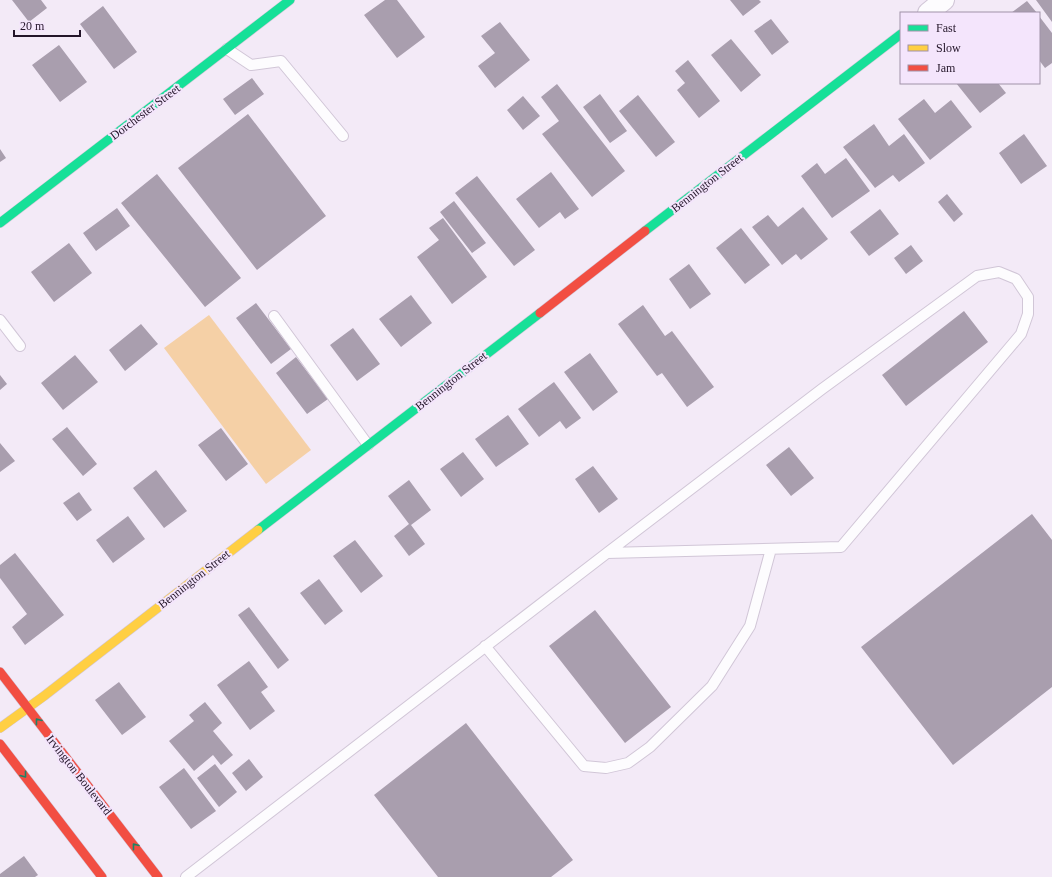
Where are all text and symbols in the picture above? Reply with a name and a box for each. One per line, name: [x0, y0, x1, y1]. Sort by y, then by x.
scale bar: [14, 12, 80, 38]
legend: [900, 12, 1040, 84]
text: 20 m: [20, 19, 45, 33]
text: Fast: [936, 21, 957, 35]
text: Slow: [936, 41, 961, 55]
text: Jam: [936, 61, 956, 75]
street label: Dorchester Street: [107, 81, 183, 143]
street label: Bennington Street: [668, 150, 746, 215]
street label: Bennington Street: [412, 348, 490, 413]
street label: Bennington Street: [155, 546, 233, 611]
one-way arrow: [36, 719, 43, 726]
street label: Irvington Boulevard: [43, 732, 115, 818]
one-way arrow: [19, 771, 26, 778]
one-way arrow: [132, 844, 139, 851]

